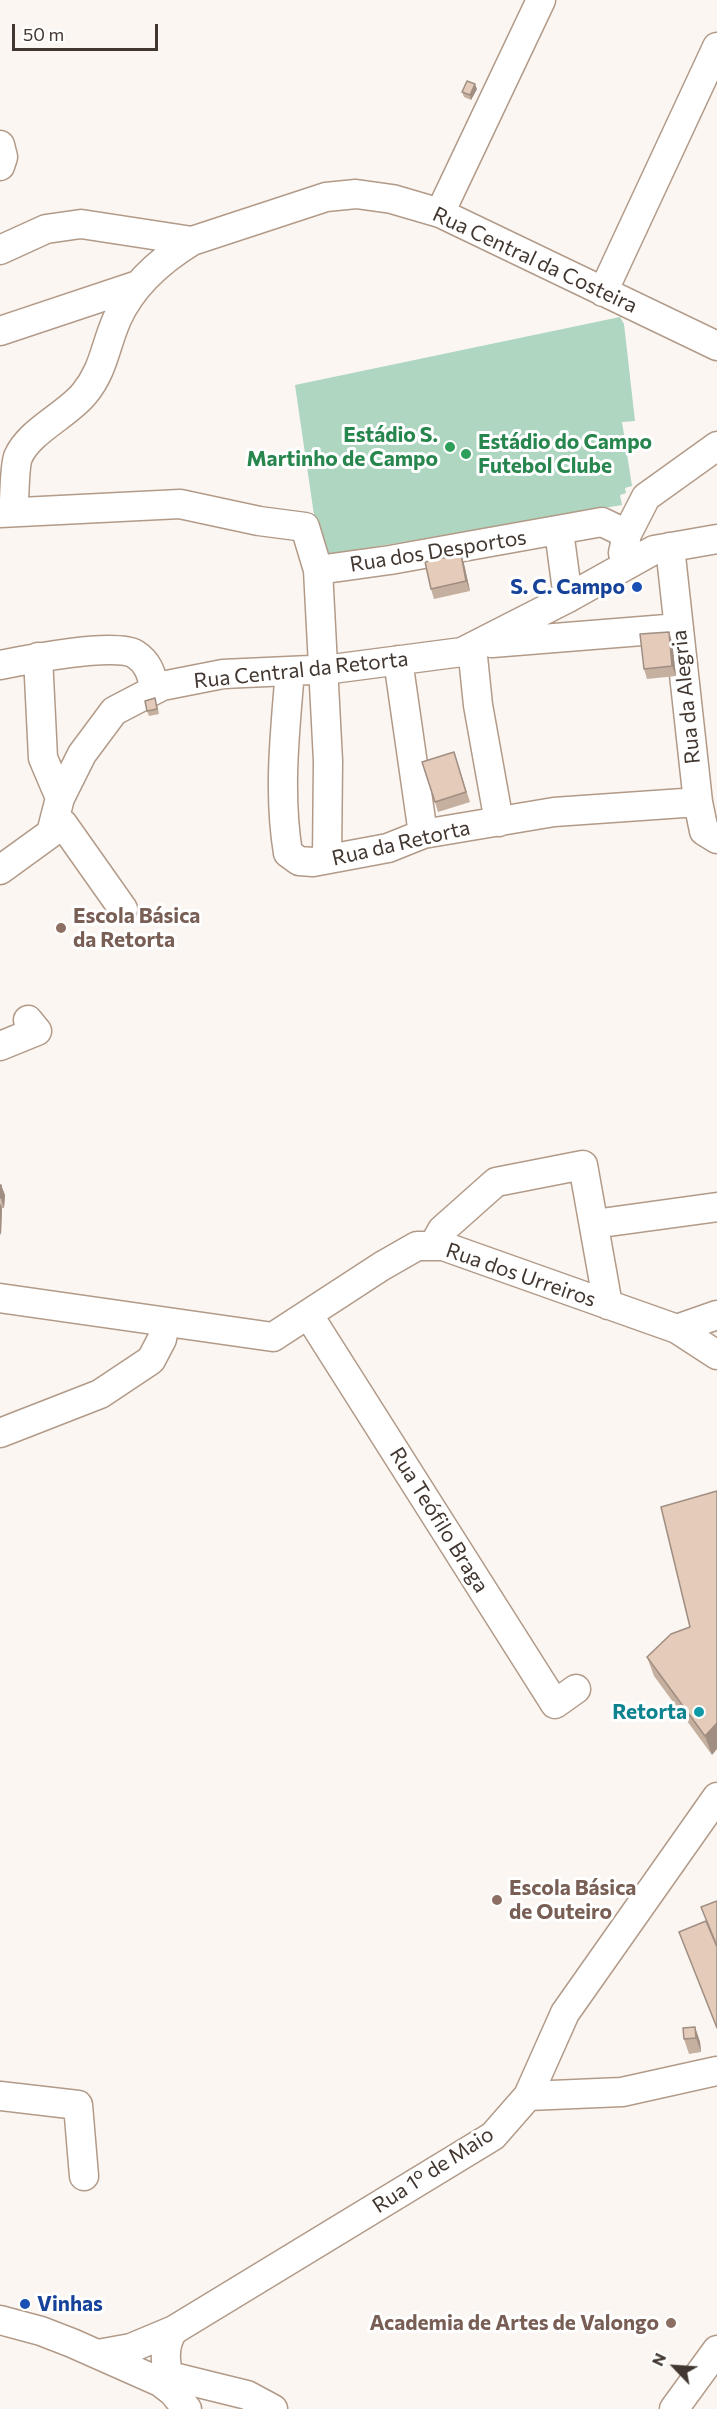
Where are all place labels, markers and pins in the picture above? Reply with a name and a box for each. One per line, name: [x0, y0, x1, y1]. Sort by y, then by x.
place label: Estádio S. Martinho de Campo: [247, 422, 438, 472]
place label: Estádio do Campo Futebol Clube: [478, 429, 652, 479]
marker: Estádio S. Martinho de Campo: [443, 440, 457, 454]
marker: Estádio do Campo Futebol Clube: [459, 447, 473, 461]
place label: S. C. Campo: [510, 574, 625, 600]
marker: S. C. Campo: [630, 580, 644, 594]
place label: Escola Básica da Retorta: [73, 903, 200, 953]
marker: Escola Básica da Retorta: [54, 921, 68, 935]
place label: Retorta: [612, 1699, 687, 1725]
marker: Retorta: [692, 1705, 706, 1719]
place label: Escola Básica de Outeiro: [509, 1875, 636, 1925]
marker: Escola Básica de Outeiro: [490, 1893, 504, 1907]
place label: Vinhas: [37, 2291, 103, 2317]
marker: Vinhas: [18, 2297, 32, 2311]
place label: Academia de Artes de Valongo: [369, 2310, 659, 2336]
marker: Academia de Artes de Valongo: [664, 2316, 678, 2330]

